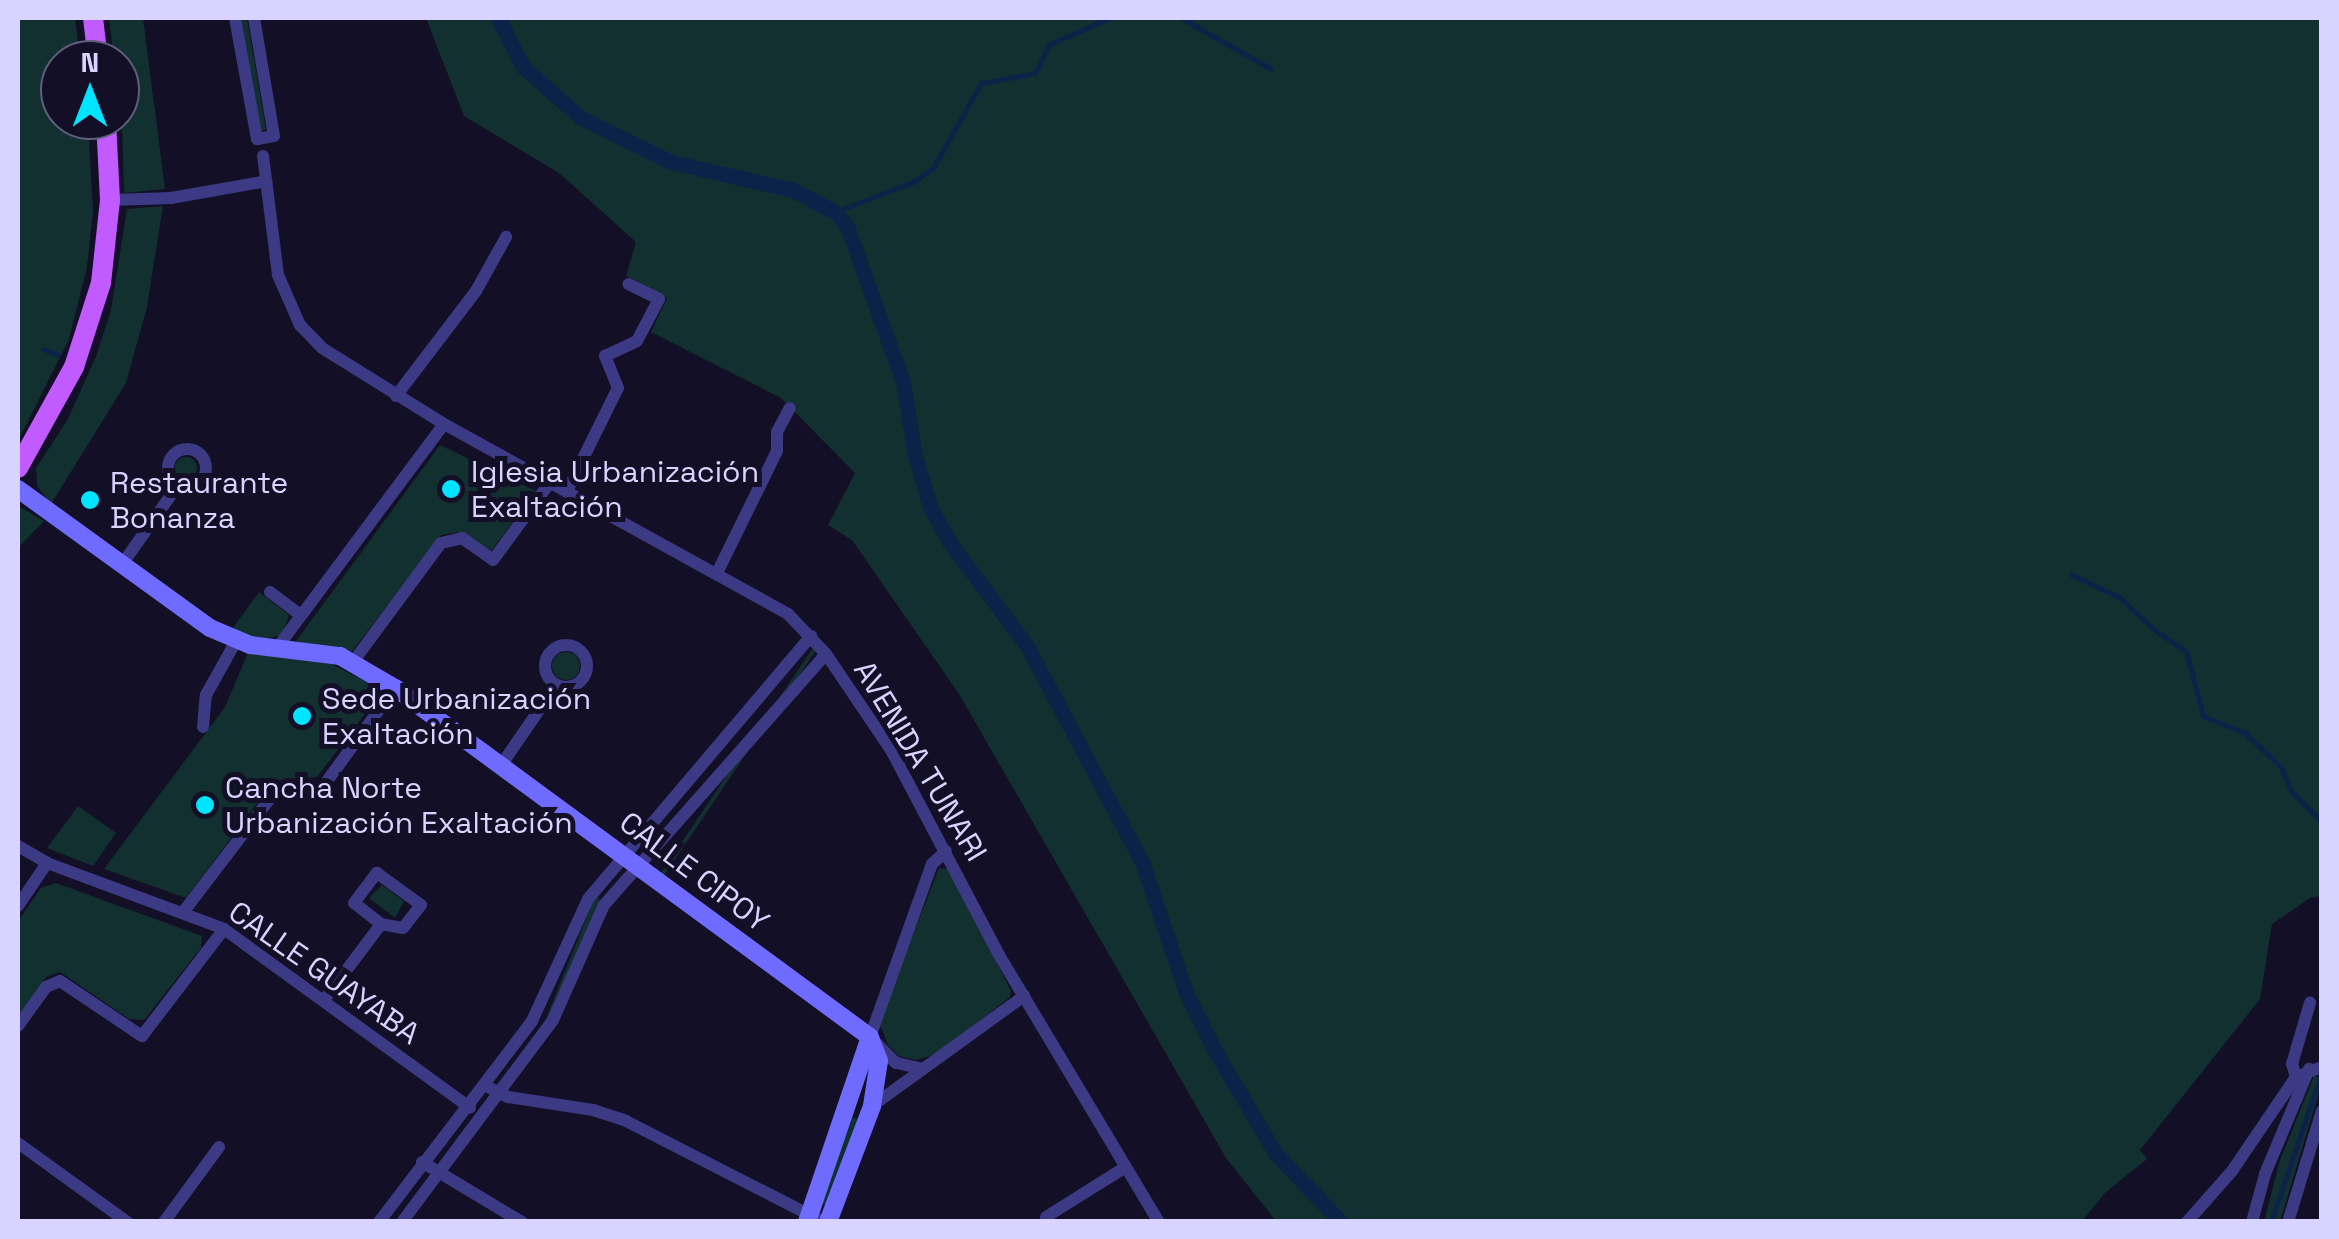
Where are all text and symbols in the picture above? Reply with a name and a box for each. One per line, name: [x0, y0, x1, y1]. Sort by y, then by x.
north arrow: [40, 40, 140, 140]
text: N: [81, 44, 99, 80]
place label: Iglesia Urbanización Exaltación: [471, 454, 759, 524]
place label: Restaurante Bonanza: [110, 465, 288, 536]
marker: Iglesia Urbanización Exaltación: [440, 478, 462, 500]
marker: Restaurante Bonanza: [79, 489, 101, 511]
street label: AVENIDA TUNARI: [846, 654, 994, 868]
place label: Sede Urbanización Exaltación: [322, 681, 591, 752]
marker: Sede Urbanización Exaltación: [291, 705, 313, 727]
place label: Cancha Norte Urbanización Exaltación: [225, 770, 573, 840]
marker: Cancha Norte Urbanización Exaltación: [194, 794, 216, 816]
street label: CALLE CIPOY: [612, 804, 776, 940]
street label: CALLE GUAYABA: [222, 894, 426, 1052]

